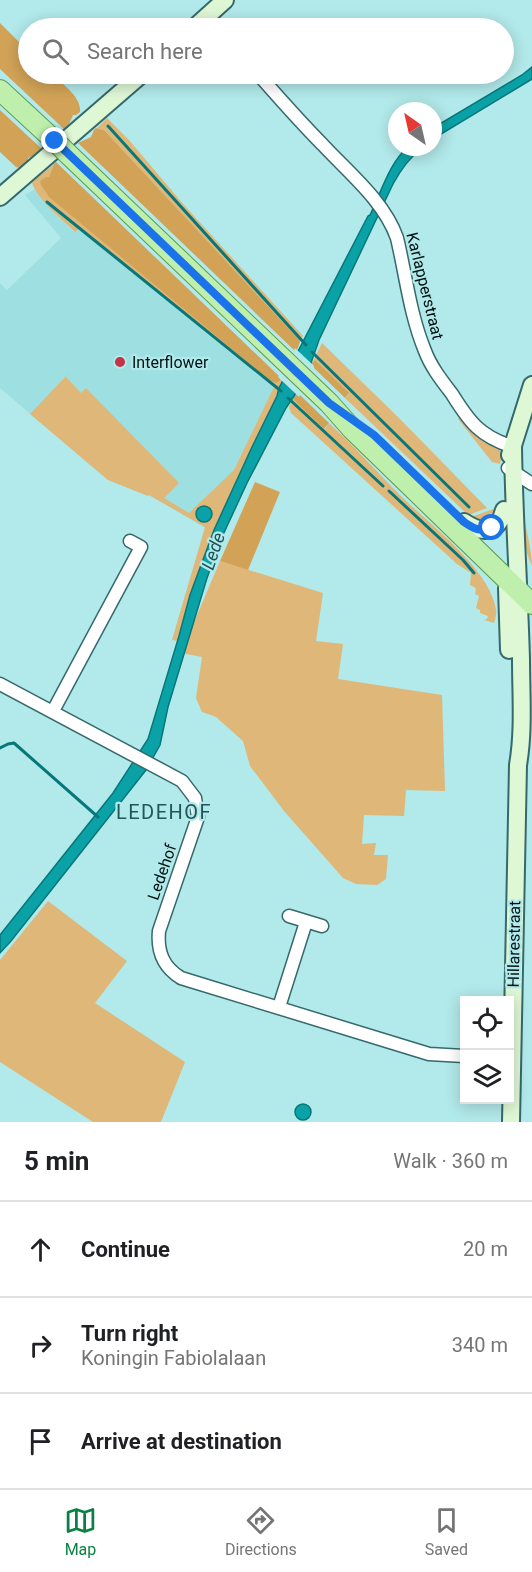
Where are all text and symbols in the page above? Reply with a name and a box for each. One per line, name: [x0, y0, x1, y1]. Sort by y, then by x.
search box: [18, 18, 514, 84]
icon: search: [39, 35, 72, 68]
text: Search here: [87, 39, 203, 64]
north arrow: [388, 102, 442, 156]
route end: [41, 127, 67, 153]
street label: Karlapperstraat: [402, 230, 448, 342]
place label: Interflower: [132, 353, 209, 372]
marker: Interflower: [113, 355, 127, 369]
route start: [478, 514, 504, 540]
water label: Lede: [197, 530, 229, 572]
district label: LEDEHOF: [116, 800, 212, 824]
street label: Ledehof: [144, 841, 181, 903]
street label: Hillarestraat: [504, 900, 524, 988]
map controls: [460, 996, 514, 1104]
button: locate: [460, 996, 514, 1050]
button: layers: [460, 1050, 514, 1104]
text: 5 min: [24, 1146, 89, 1176]
text: Walk · 360 m: [393, 1149, 508, 1173]
icon: ahead: [24, 1233, 57, 1266]
text: Continue: [81, 1237, 170, 1262]
text: 20 m: [463, 1237, 508, 1261]
text: Turn right: [81, 1321, 178, 1346]
icon: right: [24, 1329, 57, 1362]
text: 340 m: [452, 1333, 508, 1357]
text: Koningin Fabiolalaan: [81, 1346, 266, 1370]
icon: arrive: [24, 1425, 57, 1458]
text: Arrive at destination: [81, 1429, 282, 1454]
tab: Map: [64, 1504, 97, 1559]
tab: Directions: [225, 1504, 297, 1559]
tab: Saved: [425, 1504, 468, 1559]

